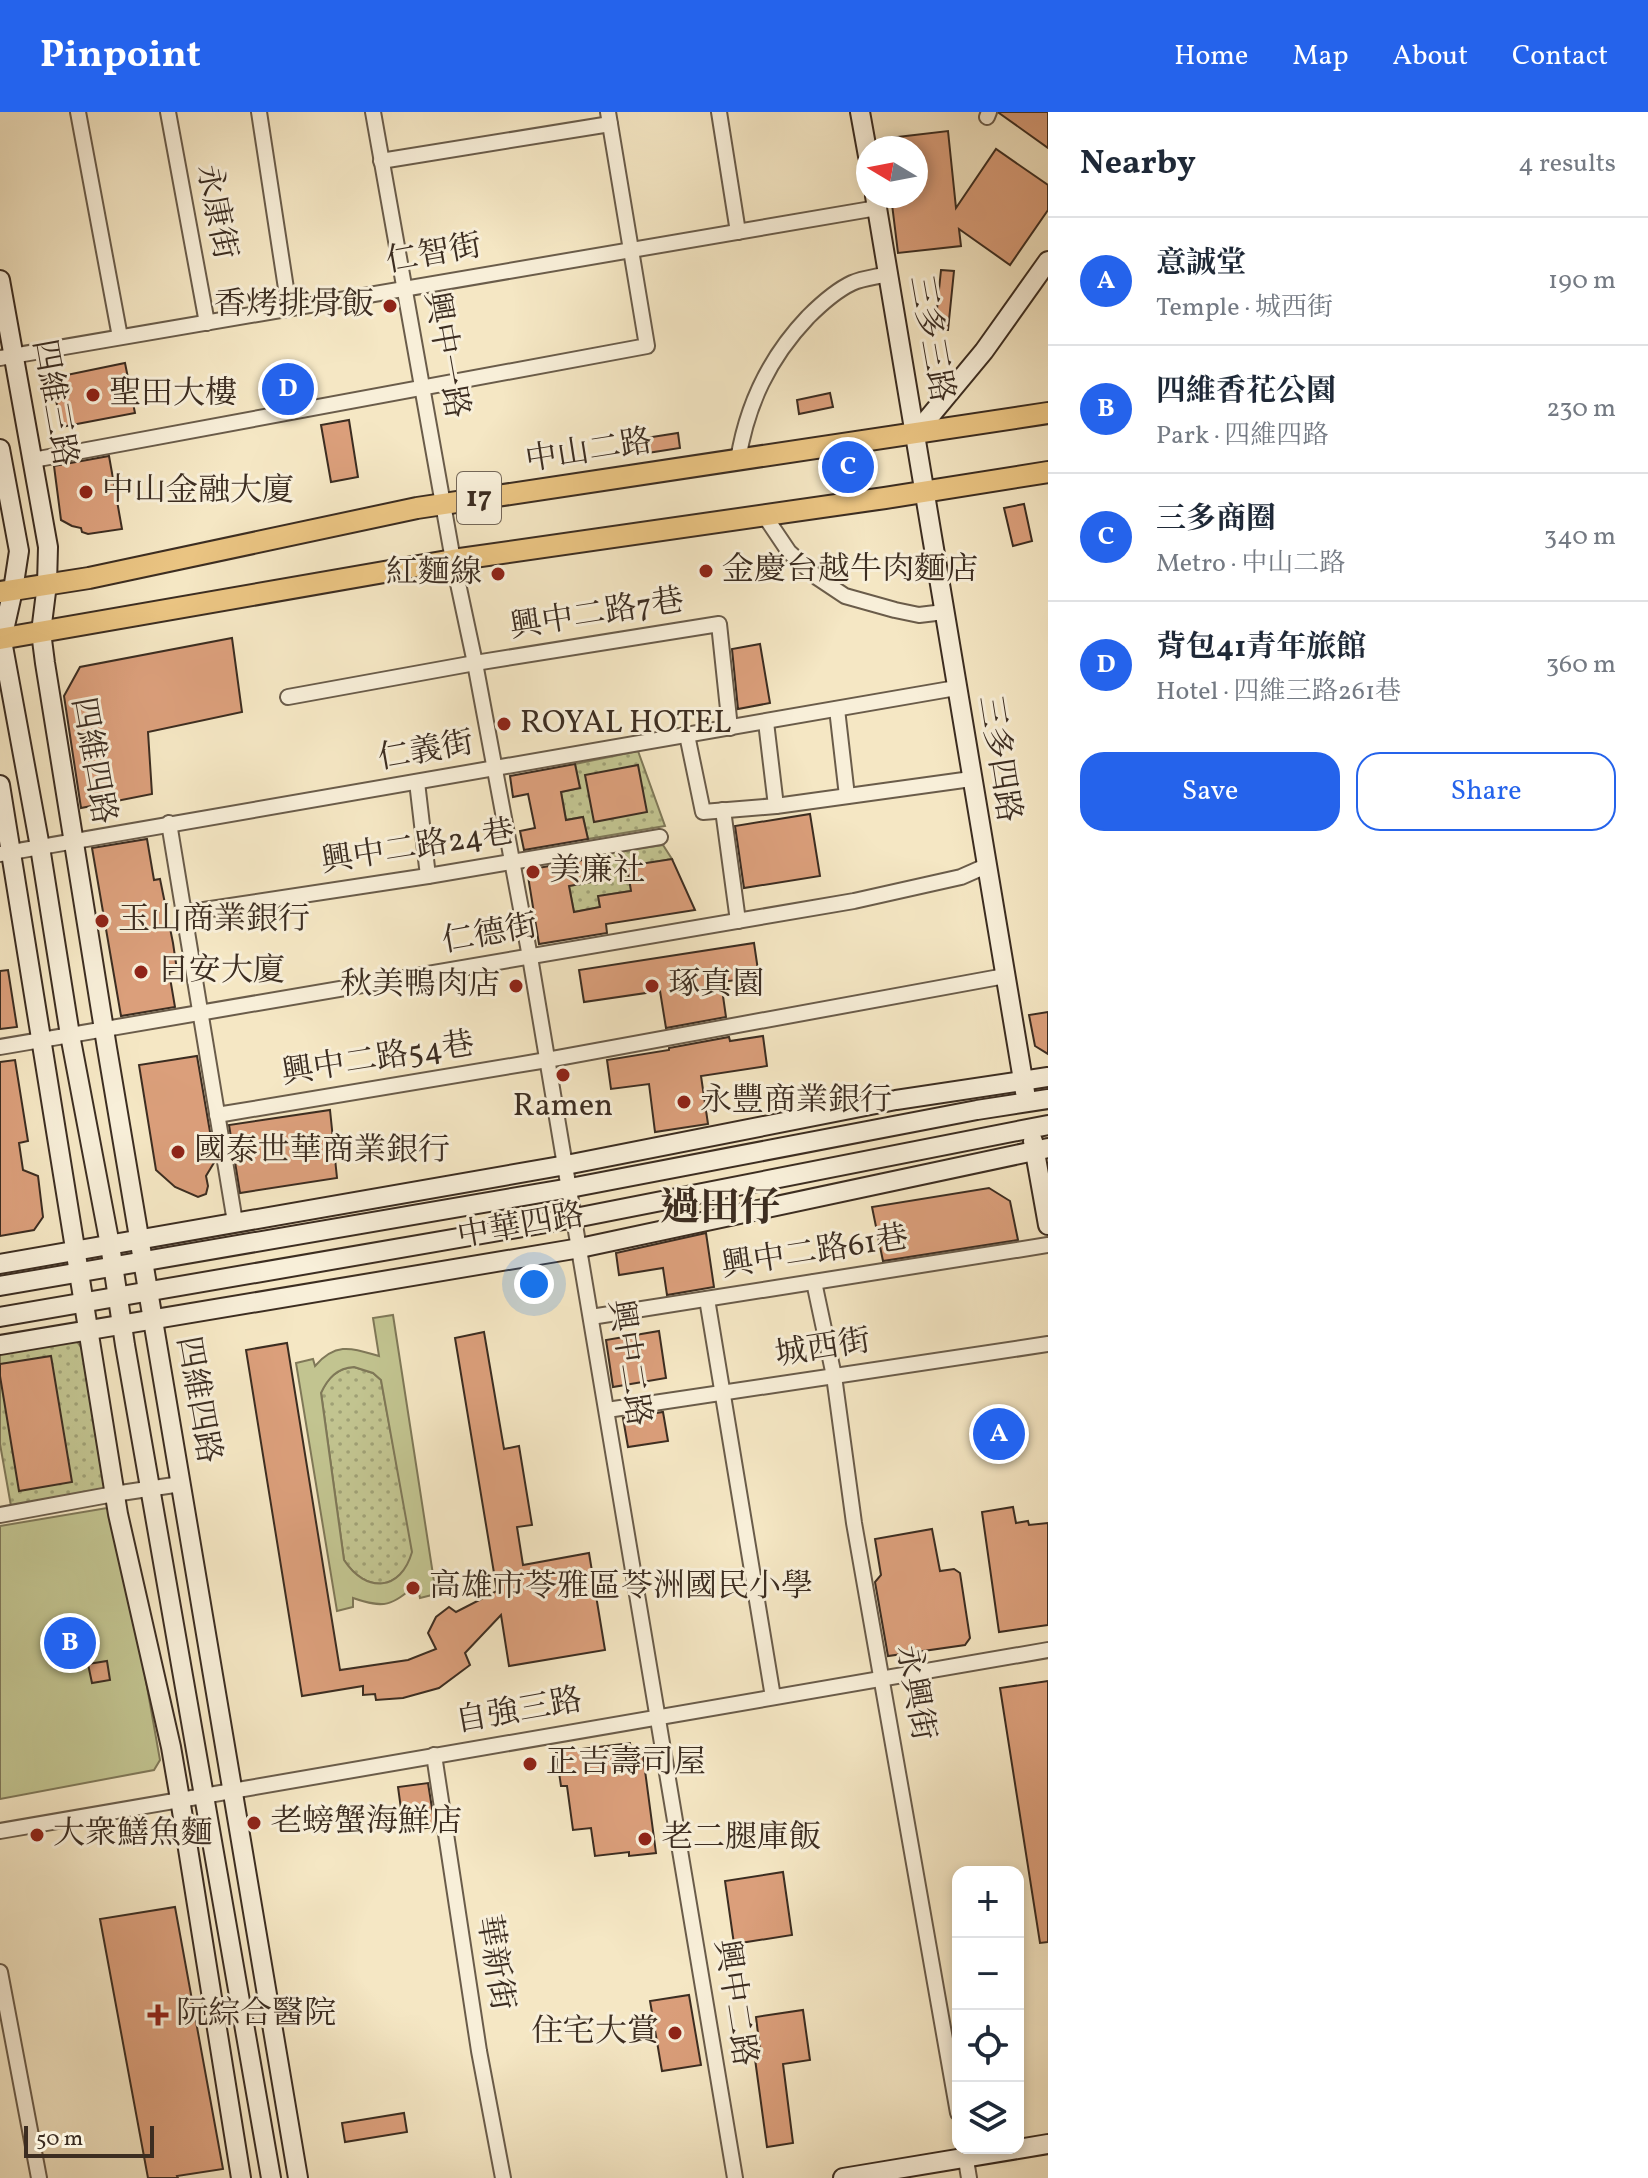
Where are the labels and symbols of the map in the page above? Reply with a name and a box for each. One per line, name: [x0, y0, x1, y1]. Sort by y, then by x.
north arrow: [856, 136, 928, 208]
street label: 永康街: [184, 161, 246, 263]
street label: 仁智街: [383, 225, 485, 285]
street label: 三多三路: [897, 272, 963, 406]
place label: 香烤排骨飯: [214, 284, 374, 328]
street label: 興中一路: [412, 288, 478, 422]
marker: 香烤排骨飯: [381, 297, 399, 315]
street label: 四維三路: [20, 336, 86, 470]
pin: D: [262, 359, 314, 419]
place label: 聖田大樓: [109, 373, 237, 417]
marker: 聖田大樓: [84, 386, 102, 404]
street label: 中山二路: [522, 420, 656, 484]
pin: C: [822, 437, 874, 497]
place label: 中山金融大廈: [102, 470, 294, 514]
road number: 17: [457, 472, 501, 524]
marker: 中山金融大廈: [77, 483, 95, 501]
place label: 金慶台越牛肉麵店: [722, 549, 978, 593]
place label: 紅麵線: [386, 552, 482, 596]
marker: 金慶台越牛肉麵店: [697, 562, 715, 580]
marker: 紅麵線: [489, 565, 507, 583]
street label: 興中二路7巷: [507, 580, 687, 650]
street label: 三多四路: [966, 692, 1030, 826]
street label: 四維四路: [59, 694, 125, 828]
place label: ROYAL HOTEL: [520, 702, 731, 746]
marker: ROYAL HOTEL: [495, 715, 513, 733]
street label: 仁義街: [375, 722, 477, 782]
street label: 興中二路24巷: [318, 811, 518, 885]
place label: 美廉社: [549, 850, 645, 894]
marker: 美廉社: [524, 863, 542, 881]
place label: 玉山商業銀行: [118, 899, 310, 943]
street label: 仁德街: [439, 905, 541, 965]
marker: 玉山商業銀行: [93, 912, 111, 930]
place label: 日安大廈: [157, 950, 285, 994]
marker: 日安大廈: [132, 963, 150, 981]
place label: 秋美鴨肉店: [340, 964, 500, 1008]
place label: 琢真園: [668, 964, 764, 1008]
marker: 秋美鴨肉店: [507, 977, 525, 995]
marker: 琢真園: [643, 977, 661, 995]
street label: 興中二路54巷: [279, 1023, 477, 1097]
marker: Ramen: [554, 1066, 572, 1084]
place label: 永豐商業銀行: [700, 1080, 892, 1124]
place label: Ramen: [513, 1085, 613, 1129]
marker: 永豐商業銀行: [675, 1093, 693, 1111]
place label: 國泰世華商業銀行: [194, 1130, 450, 1174]
marker: 國泰世華商業銀行: [169, 1143, 187, 1161]
district label: 過田仔: [660, 1182, 780, 1238]
street label: 中華四路: [454, 1194, 588, 1260]
street label: 興中二路61巷: [718, 1217, 912, 1289]
your location: [514, 1264, 554, 1304]
street label: 興中二路: [596, 1296, 660, 1430]
street label: 城西街: [772, 1320, 874, 1378]
street label: 四維四路: [164, 1333, 230, 1467]
pin: A: [973, 1404, 1025, 1464]
place label: 高雄市苓雅區苓洲國民小學: [429, 1566, 813, 1610]
marker: 高雄市苓雅區苓洲國民小學: [404, 1579, 422, 1597]
pin: B: [44, 1613, 96, 1673]
street label: 永興街: [884, 1642, 944, 1744]
street label: 自強三路: [452, 1679, 586, 1745]
place label: 正吉壽司屋: [546, 1742, 706, 1786]
marker: 正吉壽司屋: [521, 1755, 539, 1773]
place label: 老螃蟹海鮮店: [270, 1801, 462, 1845]
place label: 大衆鱔魚麵: [53, 1813, 213, 1857]
marker: 老螃蟹海鮮店: [245, 1814, 263, 1832]
place label: 老二腿庫飯: [661, 1817, 821, 1861]
marker: 大衆鱔魚麵: [28, 1826, 46, 1844]
marker: 老二腿庫飯: [636, 1830, 654, 1848]
street label: 華新街: [465, 1912, 523, 2014]
street label: 興中二路: [702, 1936, 766, 2070]
place label: 阮綜合醫院: [176, 1993, 336, 2037]
marker: 阮綜合醫院: [147, 2004, 169, 2026]
place label: 住宅大賞: [531, 2011, 659, 2055]
marker: 住宅大賞: [666, 2024, 684, 2042]
scale bar: [24, 2122, 154, 2158]

